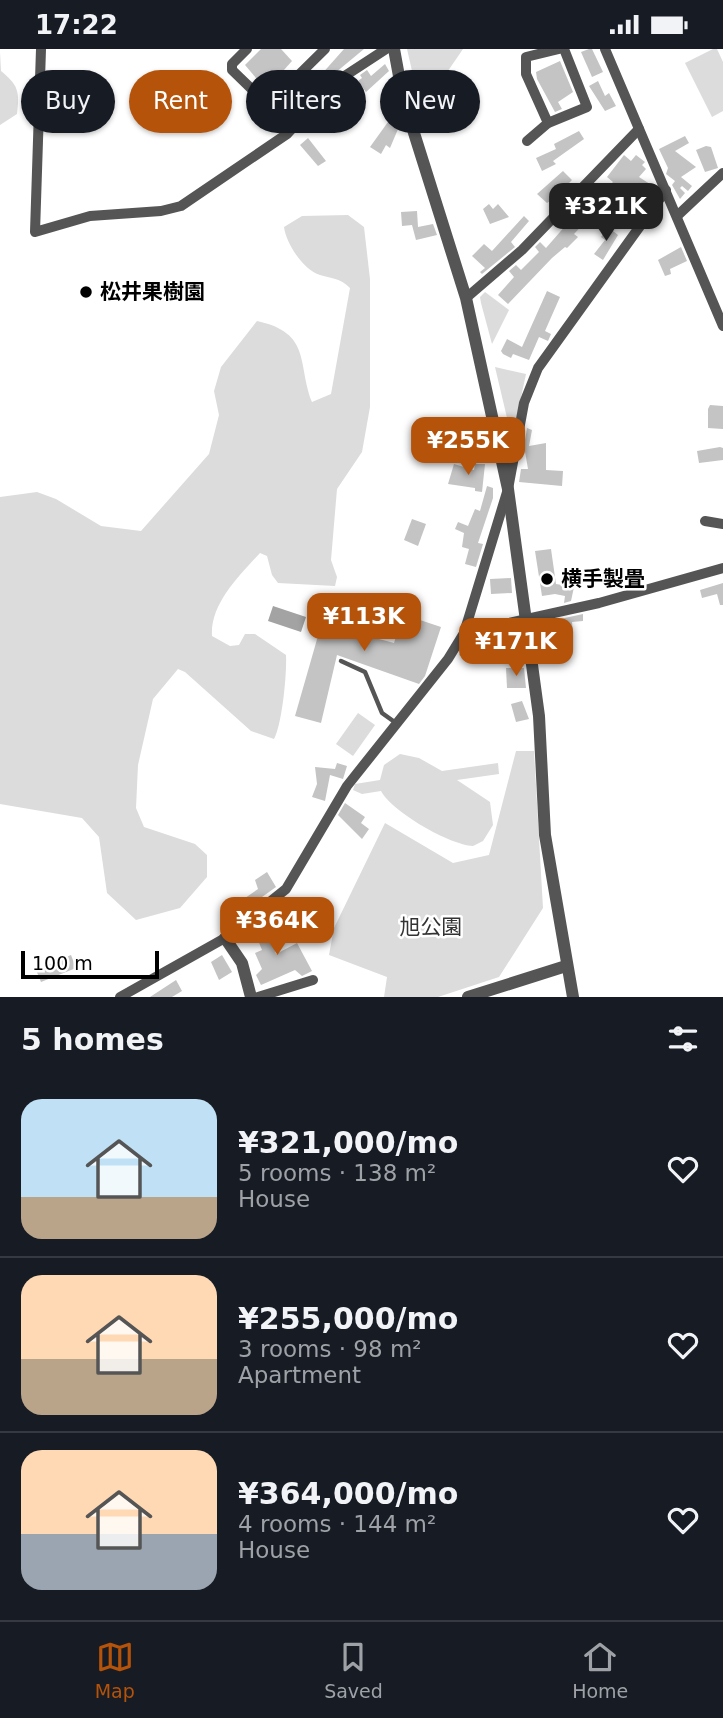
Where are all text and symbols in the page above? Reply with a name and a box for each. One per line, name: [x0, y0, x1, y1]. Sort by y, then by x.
text: 17:22: [35, 10, 118, 40]
chip: Buy: [21, 70, 115, 133]
chip: Rent: [129, 70, 232, 133]
chip: Filters: [246, 70, 366, 133]
chip: New: [380, 70, 480, 133]
pin: ¥321K: [557, 183, 655, 243]
text: ¥321K: [565, 193, 647, 219]
place label: 松井果樹園: [100, 280, 205, 304]
marker: 松井果樹園: [78, 284, 94, 300]
pin: ¥255K: [419, 417, 517, 477]
text: ¥255K: [427, 427, 509, 453]
place label: 横手製畳: [561, 567, 645, 591]
marker: 横手製畳: [539, 571, 555, 587]
pin: ¥113K: [315, 593, 413, 653]
text: ¥113K: [323, 603, 405, 629]
pin: ¥171K: [467, 619, 565, 678]
text: ¥171K: [475, 628, 557, 654]
pin: ¥364K: [228, 897, 326, 957]
text: ¥364K: [236, 907, 318, 933]
park label: 旭公園: [400, 915, 463, 939]
scale bar: [21, 948, 159, 980]
text: 100 m: [32, 952, 93, 974]
icon: filters: [664, 1020, 702, 1058]
text: 5 homes: [21, 1022, 164, 1057]
text: ¥321,000/mo: [238, 1125, 458, 1160]
icon: home: [77, 1127, 161, 1211]
icon: heart: [664, 1150, 702, 1188]
text: 5 rooms · 138 m²: [238, 1160, 436, 1186]
text: House: [238, 1186, 310, 1212]
text: ¥255,000/mo: [238, 1301, 458, 1336]
icon: home: [77, 1303, 161, 1387]
icon: heart: [664, 1326, 702, 1364]
text: 3 rooms · 98 m²: [238, 1336, 422, 1362]
text: Apartment: [238, 1362, 361, 1388]
text: ¥364,000/mo: [238, 1476, 458, 1511]
icon: home: [77, 1478, 161, 1562]
icon: heart: [664, 1501, 702, 1539]
text: 4 rooms · 144 m²: [238, 1511, 436, 1537]
text: House: [238, 1537, 310, 1563]
tab: Map: [95, 1638, 135, 1702]
tab: Saved: [324, 1638, 383, 1702]
tab: Home: [572, 1638, 628, 1702]

